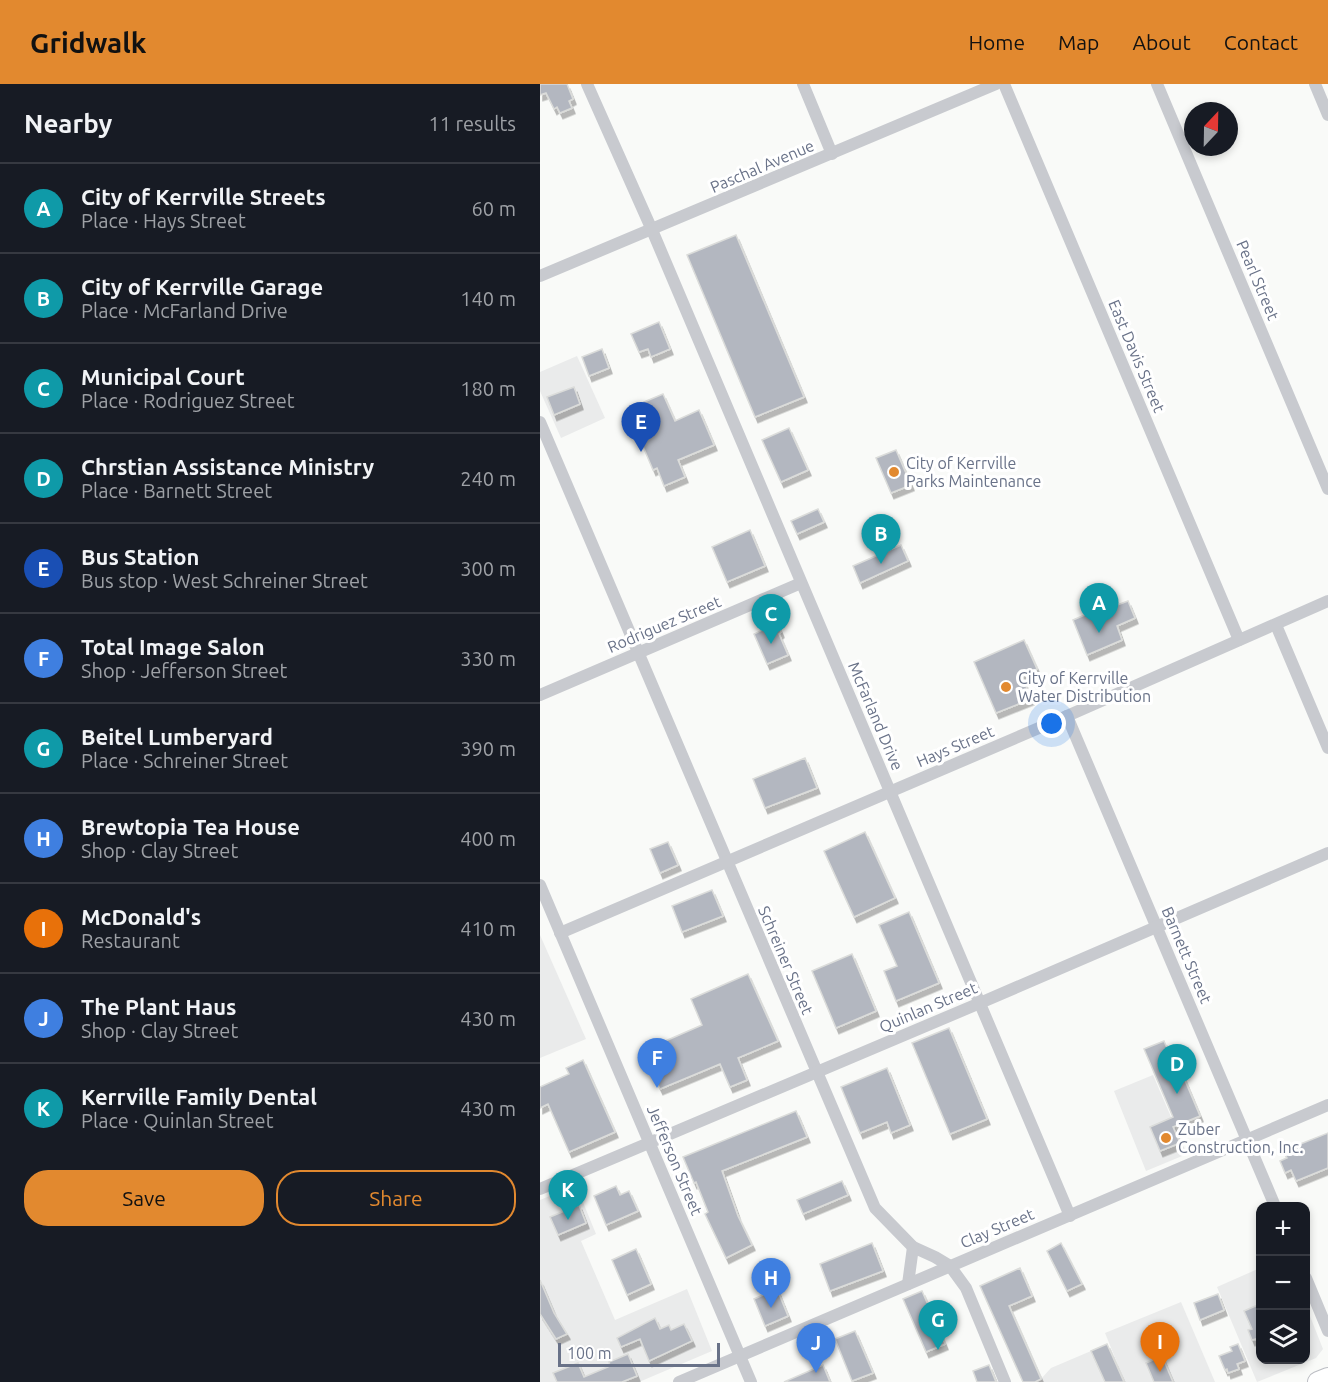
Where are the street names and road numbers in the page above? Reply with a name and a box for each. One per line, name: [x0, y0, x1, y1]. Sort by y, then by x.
street label: Paschal Avenue: [707, 136, 817, 196]
street label: Pearl Street: [1233, 237, 1283, 323]
street label: East Davis Street: [1105, 297, 1169, 416]
street label: Rodriguez Street: [605, 592, 724, 656]
street label: McFarland Drive: [845, 659, 907, 773]
street label: Hays Street: [914, 721, 997, 770]
street label: Schreiner Street: [755, 903, 817, 1018]
street label: Barnett Street: [1159, 904, 1216, 1007]
street label: Quinlan Street: [876, 978, 980, 1036]
street label: Jefferson Street: [644, 1102, 707, 1218]
street label: Clay Street: [957, 1204, 1037, 1252]

